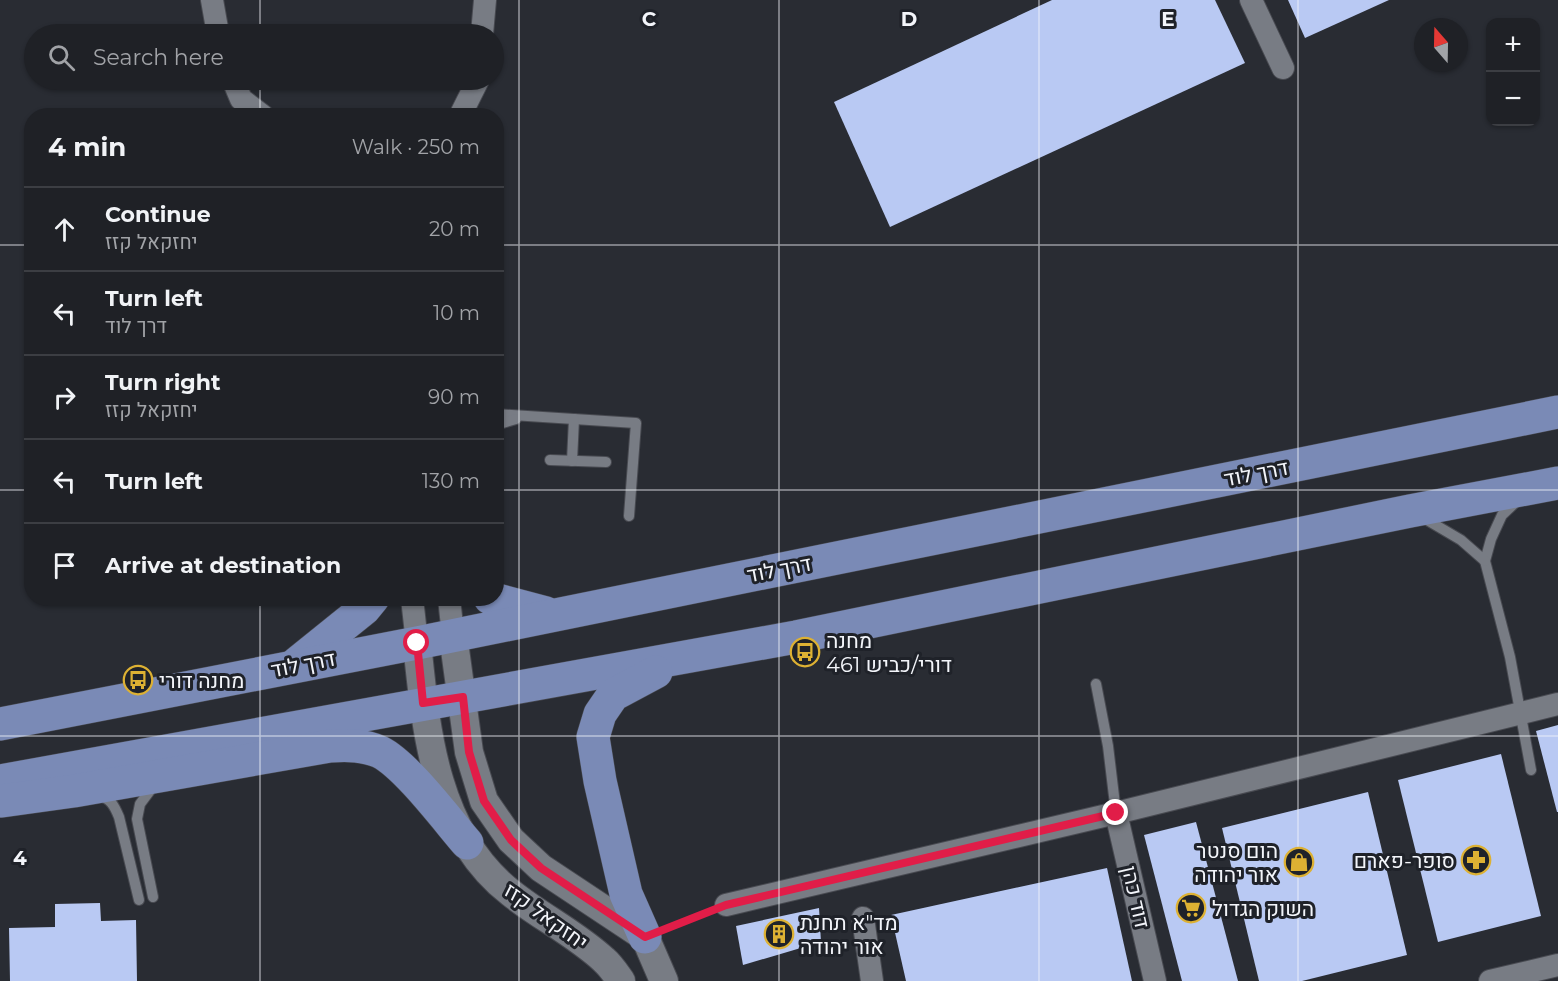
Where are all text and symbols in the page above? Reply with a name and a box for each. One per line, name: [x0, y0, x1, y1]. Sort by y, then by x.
text: C: [642, 7, 657, 31]
text: D: [901, 7, 917, 31]
text: E: [1161, 7, 1175, 31]
north arrow: [1414, 18, 1468, 72]
map controls: [1486, 18, 1540, 126]
button: +: [1486, 18, 1540, 72]
search box: [24, 24, 504, 90]
icon: search: [45, 41, 78, 74]
text: Search here: [93, 44, 224, 71]
button: −: [1486, 72, 1540, 126]
text: 4 min: [48, 131, 126, 163]
text: Walk · 250 m: [352, 135, 480, 159]
text: Continue: [105, 201, 211, 228]
icon: ahead: [48, 213, 81, 246]
text: 20 m: [429, 217, 480, 241]
text: יחזקאל קזז: [105, 230, 198, 254]
text: Turn left: [105, 285, 203, 312]
icon: left: [48, 297, 81, 330]
text: 10 m: [433, 301, 480, 325]
text: דרך לוד: [105, 314, 167, 338]
text: Turn right: [105, 369, 220, 396]
icon: right: [48, 381, 81, 414]
text: 90 m: [428, 385, 480, 409]
text: יחזקאל קזז: [105, 398, 198, 422]
street label: דרך לוד: [1222, 455, 1290, 491]
icon: left: [48, 465, 81, 498]
text: Turn left: [105, 468, 203, 495]
text: 130 m: [422, 469, 480, 493]
icon: arrive: [48, 549, 81, 582]
street label: דרך לוד: [745, 551, 813, 587]
text: Arrive at destination: [105, 552, 341, 579]
place label: מחנה דורי/כביש 461: [826, 628, 952, 677]
route start: [403, 629, 429, 655]
bus stop icon: מחנה דורי/כביש 461: [789, 636, 821, 668]
street label: דרך לוד: [269, 646, 337, 682]
bus stop icon: מחנה דורי: [122, 664, 154, 696]
place label: מחנה דורי: [159, 668, 244, 693]
route end: [1102, 799, 1128, 825]
place label: הום סנטר אור יהודה: [1194, 838, 1278, 887]
pharmacy icon: סופר-פארם: [1460, 844, 1492, 876]
text: 4: [13, 846, 27, 870]
shop icon: הום סנטר אור יהודה: [1283, 846, 1315, 878]
place label: סופר-פארם: [1354, 848, 1455, 873]
street label: דוד כהן: [1117, 863, 1155, 931]
street label: יחזקאל קזז: [499, 877, 593, 955]
supermarket icon: השוק הגדול: [1175, 892, 1207, 924]
place label: השוק הגדול: [1212, 896, 1314, 921]
place label: מד"א תחנת אור יהודה: [800, 910, 898, 959]
building icon: מד"א תחנת אור יהודה: [763, 918, 795, 950]

